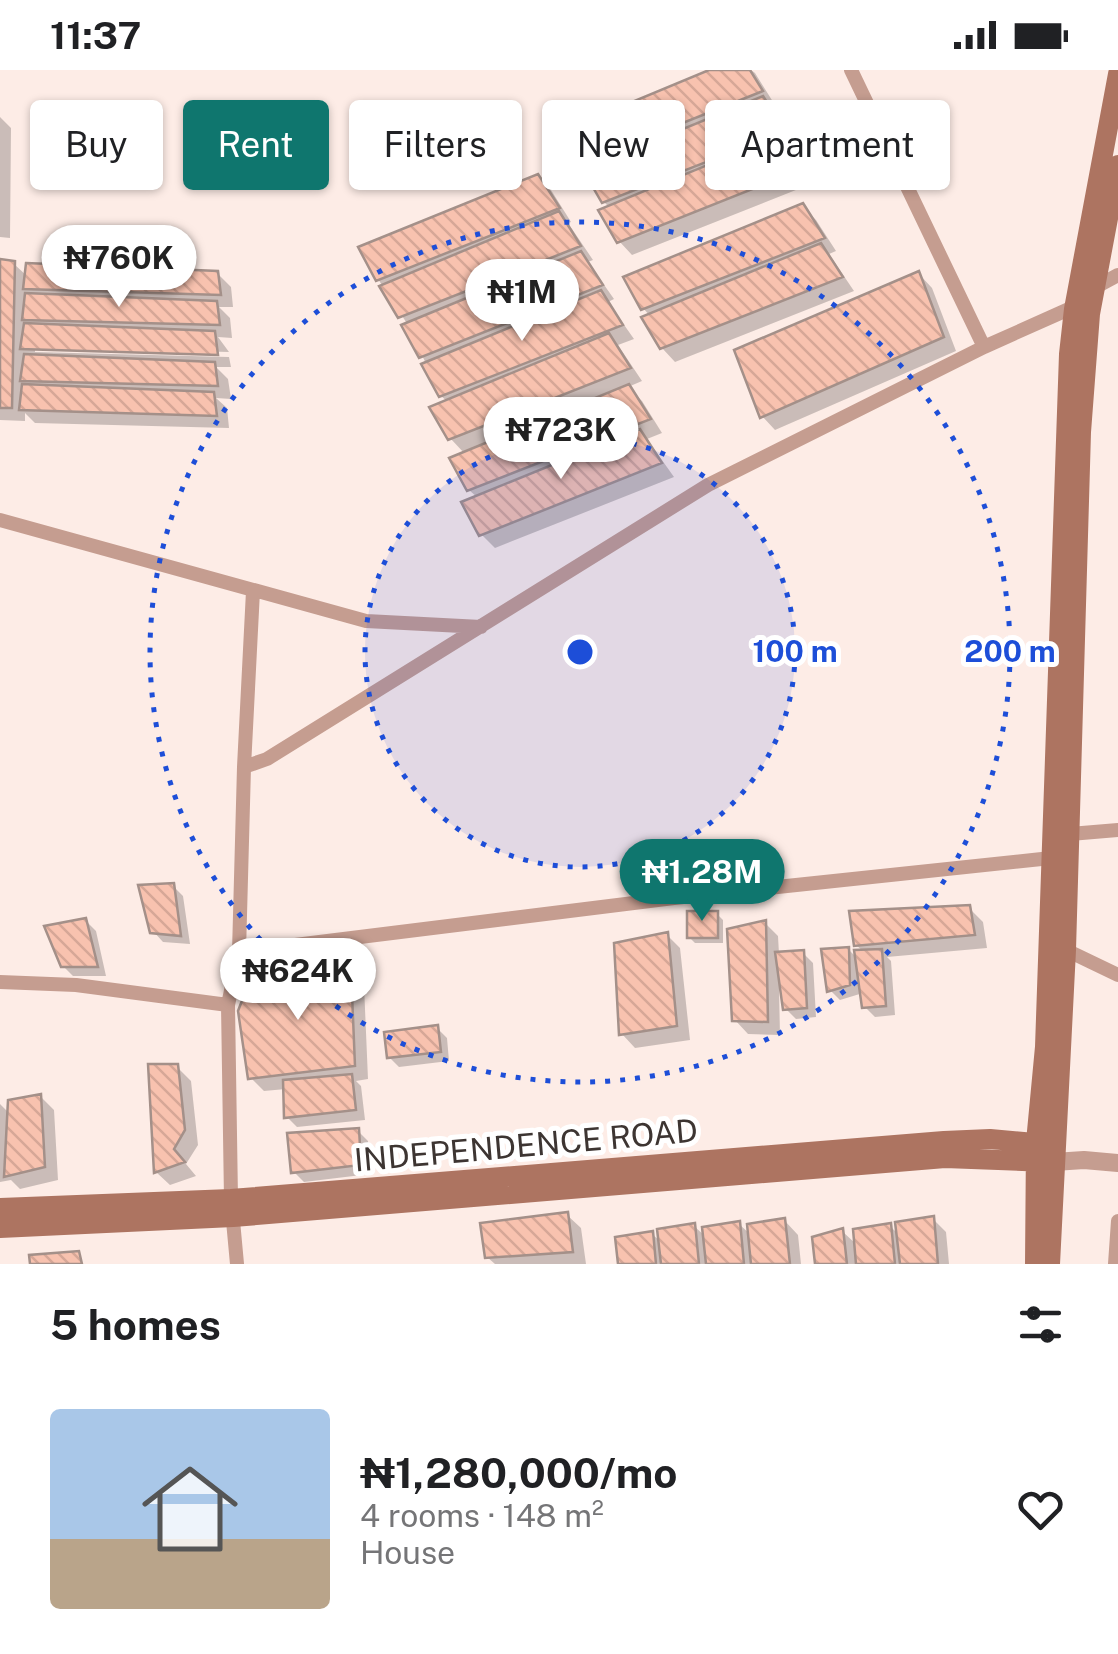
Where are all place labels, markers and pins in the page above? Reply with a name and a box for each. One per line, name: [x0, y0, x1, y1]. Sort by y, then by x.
pin: ₦760K: [49, 225, 189, 310]
pin: ₦1M: [474, 259, 570, 344]
pin: ₦723K: [491, 397, 631, 482]
centre of rings: [562, 634, 598, 670]
pin: ₦1.28M: [621, 839, 783, 924]
pin: ₦624K: [228, 938, 368, 1023]

